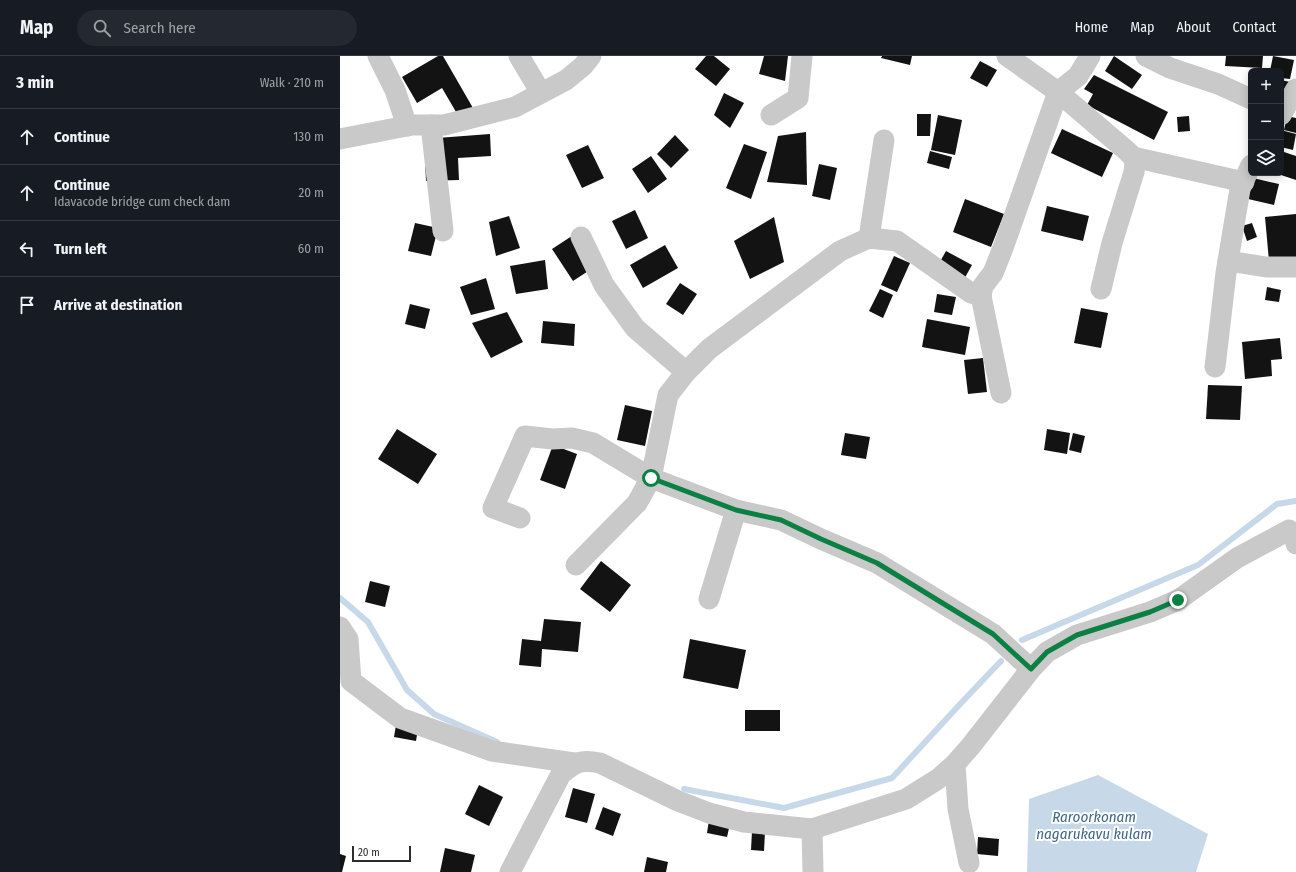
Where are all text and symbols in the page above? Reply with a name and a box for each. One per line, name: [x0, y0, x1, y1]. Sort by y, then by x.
search box: [77, 10, 357, 46]
text: Map: [20, 16, 53, 39]
icon: search: [91, 17, 113, 39]
text: Search here: [123, 19, 196, 37]
text: Home: [1075, 19, 1108, 36]
text: Map: [1130, 19, 1154, 36]
text: About: [1176, 19, 1211, 36]
text: Contact: [1233, 19, 1276, 36]
map controls: [1248, 68, 1284, 176]
button: +: [1248, 68, 1284, 104]
text: 3 min: [16, 72, 54, 93]
text: Walk · 210 m: [260, 75, 324, 90]
button: −: [1248, 104, 1284, 140]
icon: ahead: [16, 126, 38, 148]
text: Continue: [54, 128, 110, 146]
text: 130 m: [293, 129, 324, 144]
button: layers: [1248, 140, 1284, 176]
text: Continue: [54, 176, 110, 194]
icon: ahead: [16, 182, 38, 204]
text: 20 m: [298, 185, 324, 200]
text: Idavacode bridge cum check dam: [54, 194, 230, 209]
icon: left: [16, 238, 38, 260]
text: Turn left: [54, 240, 107, 258]
text: 60 m: [298, 241, 324, 256]
icon: arrive: [16, 294, 38, 316]
text: Arrive at destination: [54, 296, 182, 314]
route start: [642, 469, 660, 487]
route end: [1169, 591, 1187, 609]
water label: Raroorkonam nagarukavu kulam: [1036, 808, 1152, 843]
scale bar: [352, 844, 411, 863]
text: 20 m: [358, 846, 380, 859]

